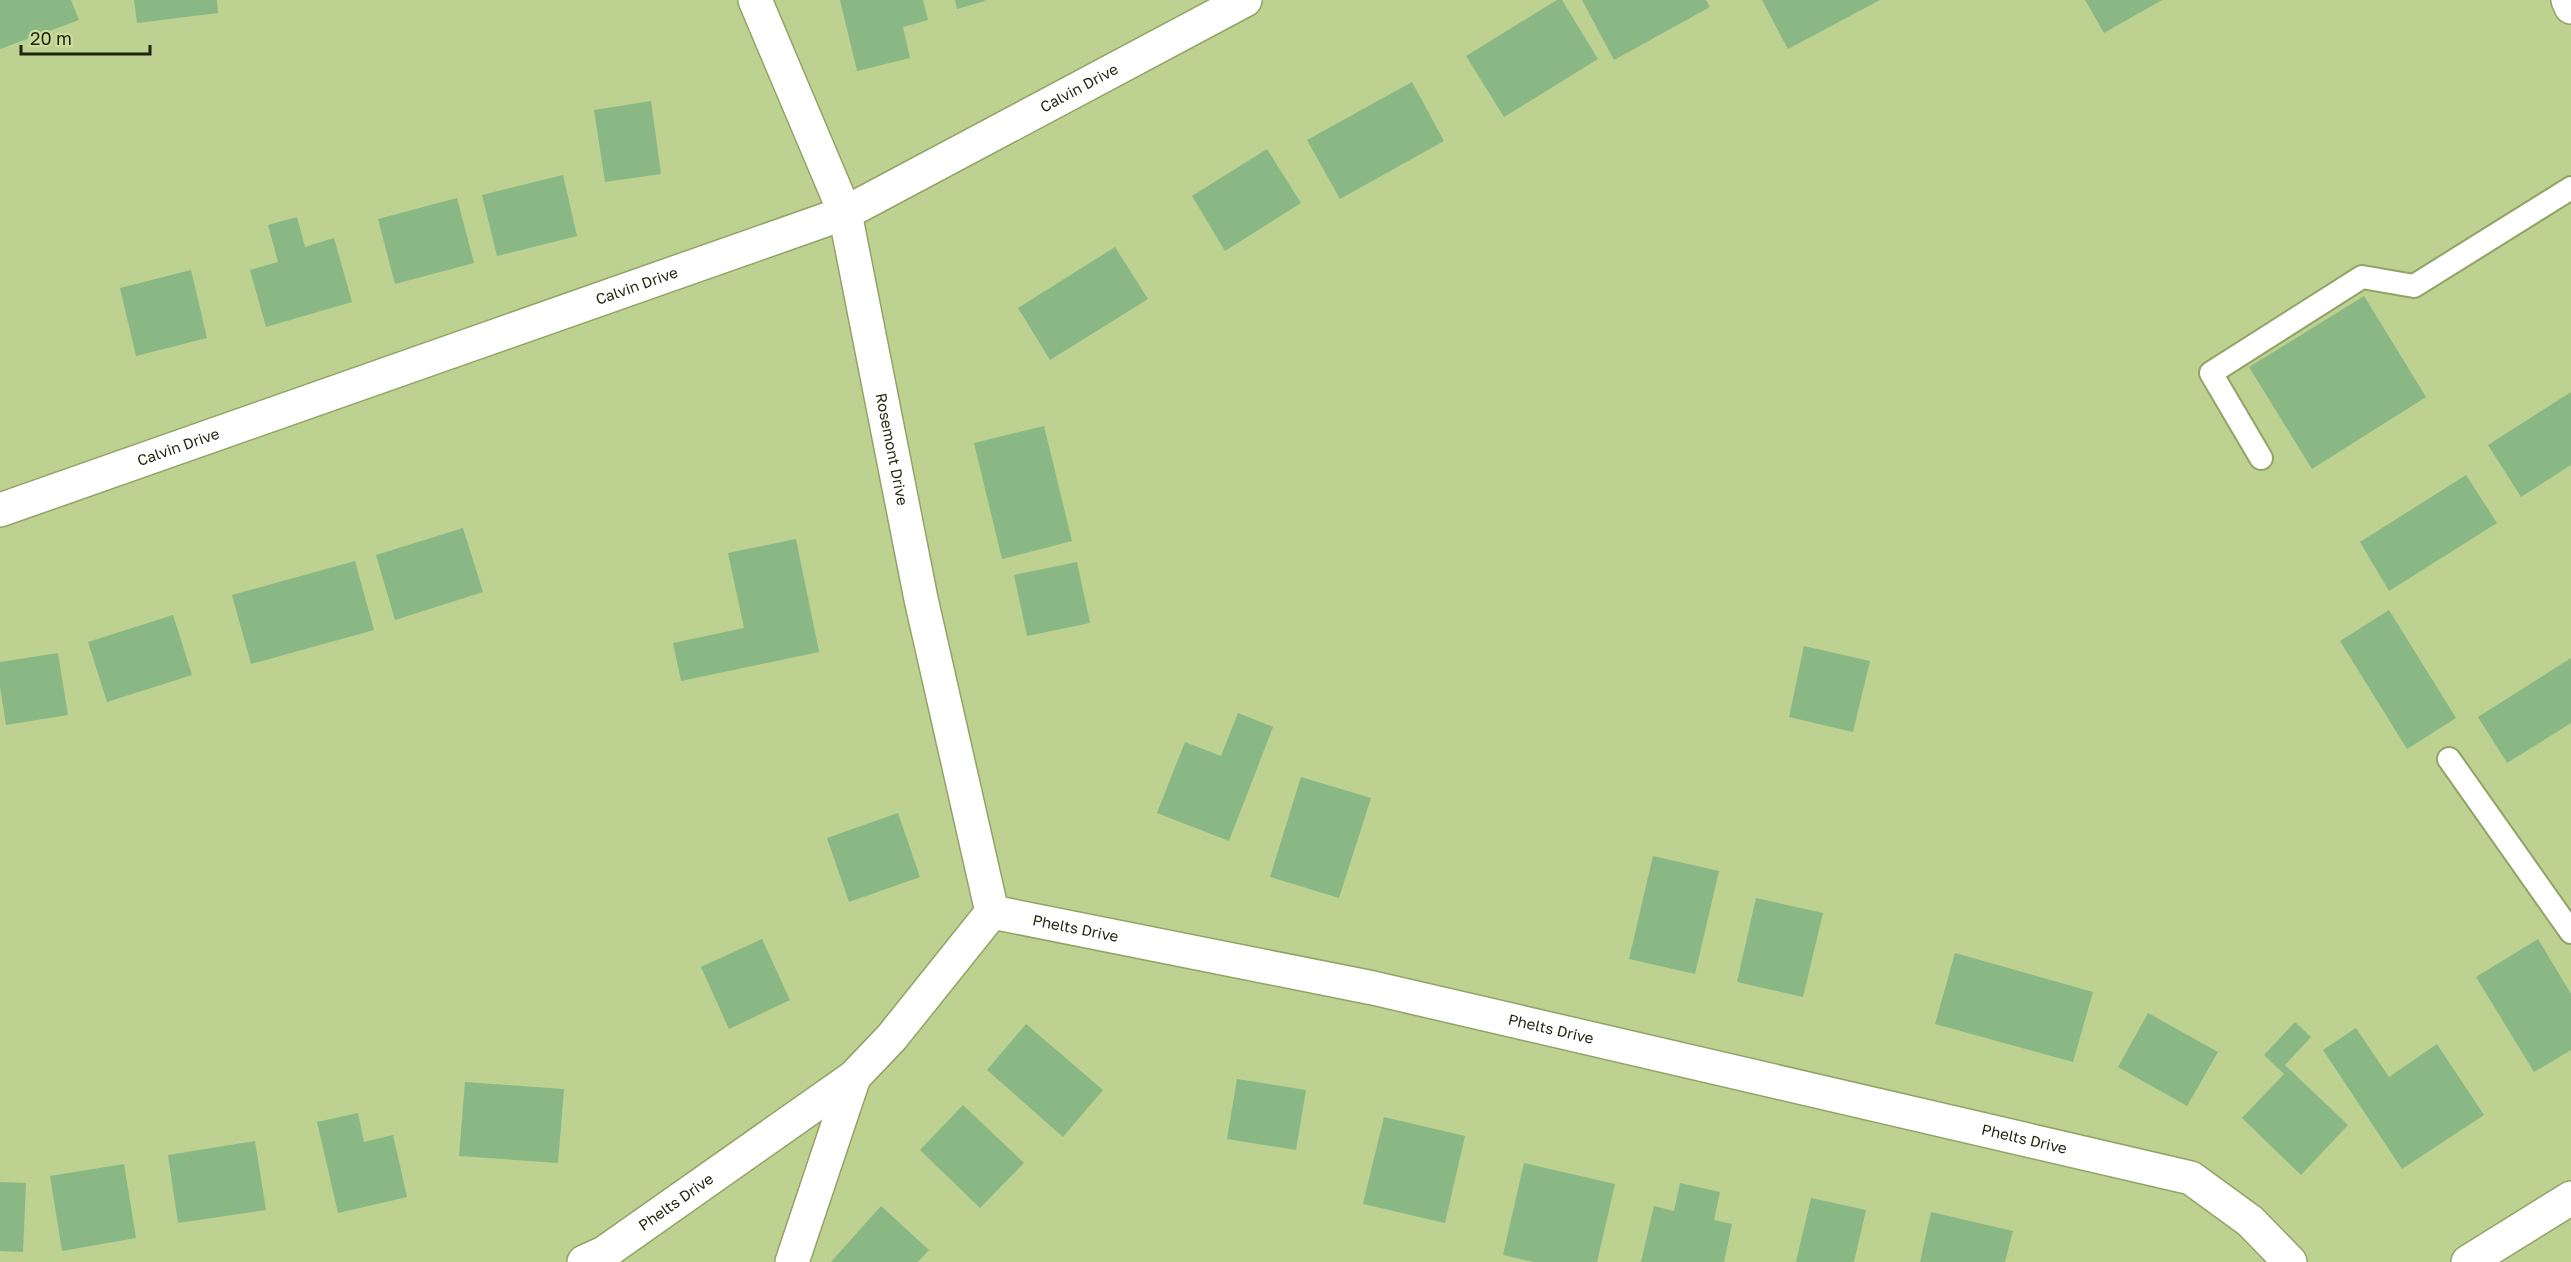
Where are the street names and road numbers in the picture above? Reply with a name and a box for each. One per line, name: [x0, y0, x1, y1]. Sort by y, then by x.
street label: Calvin Drive: [1037, 59, 1121, 116]
street label: Calvin Drive: [593, 262, 680, 308]
street label: Rosemont Drive: [873, 391, 912, 507]
street label: Calvin Drive: [134, 424, 222, 469]
street label: Phelts Drive: [1031, 910, 1120, 945]
street label: Phelts Drive: [1507, 1010, 1596, 1047]
street label: Phelts Drive: [1980, 1120, 2069, 1157]
street label: Phelts Drive: [635, 1169, 717, 1234]

